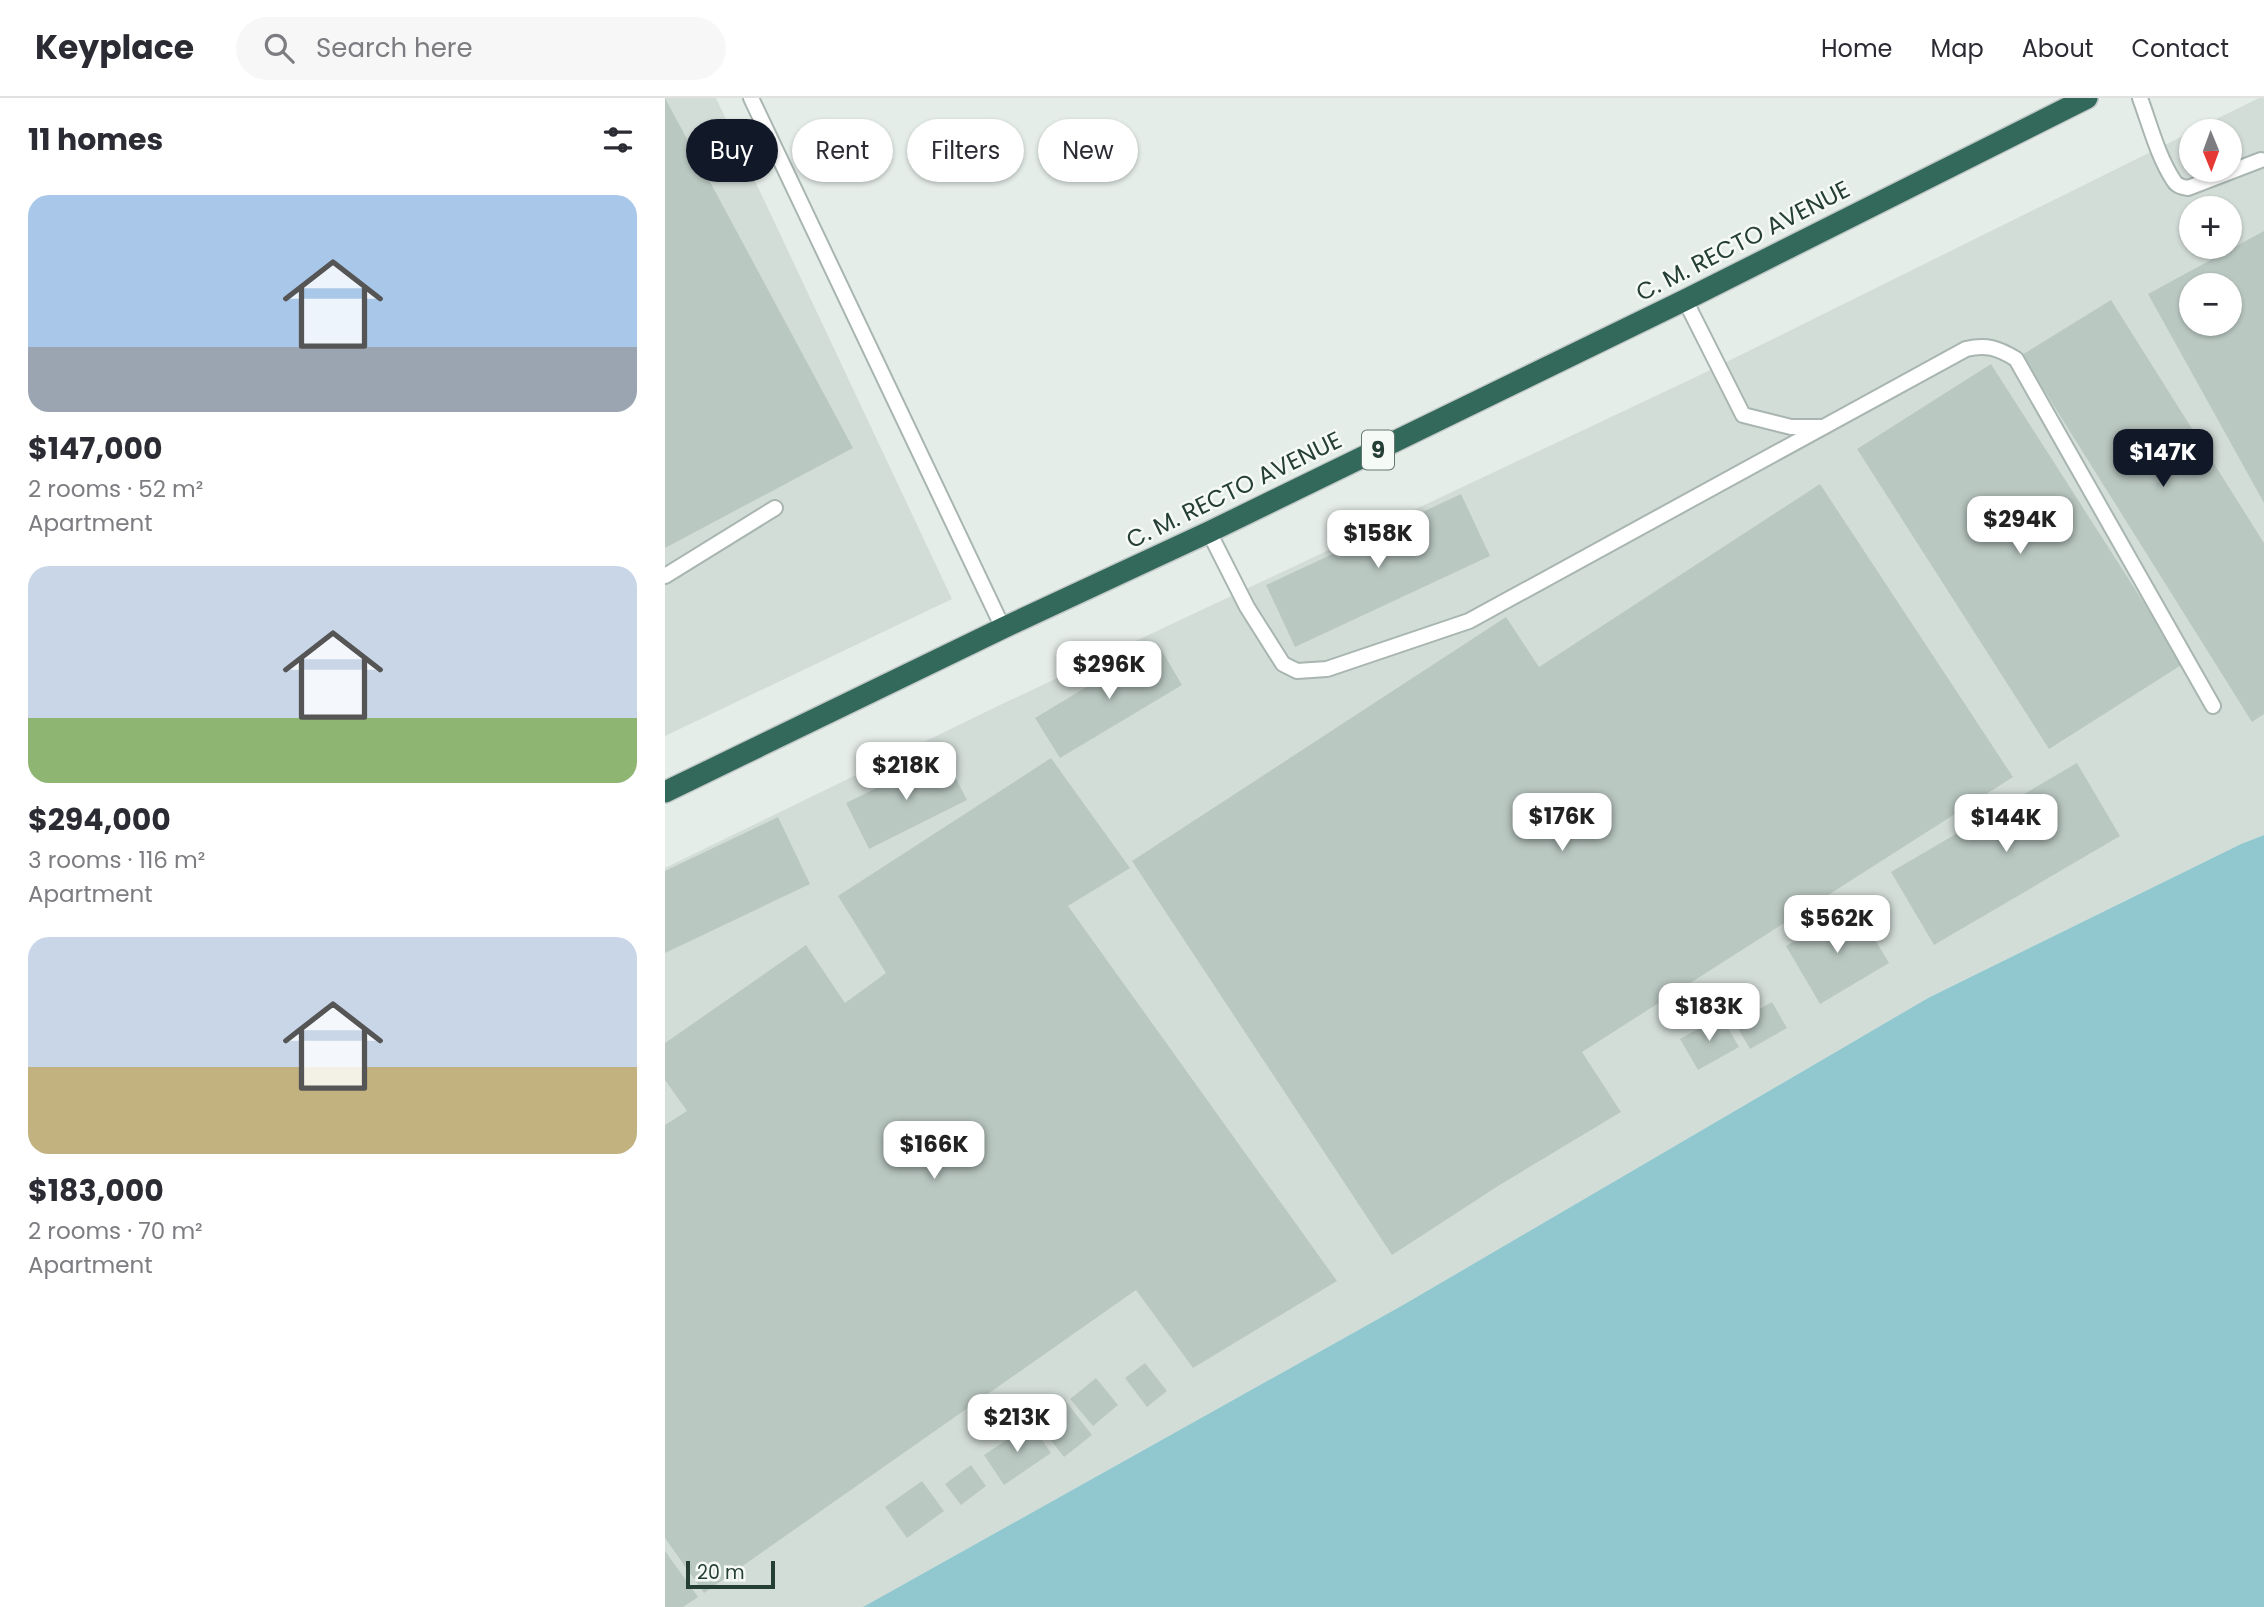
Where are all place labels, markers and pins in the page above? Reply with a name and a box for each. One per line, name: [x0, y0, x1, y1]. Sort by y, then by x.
pin: $147K: [2114, 430, 2212, 489]
pin: $294K: [1971, 496, 2069, 556]
pin: $158K: [1329, 510, 1427, 570]
pin: $296K: [1060, 642, 1158, 701]
pin: $218K: [857, 742, 955, 802]
pin: $176K: [1513, 794, 1611, 853]
pin: $144K: [1957, 794, 2055, 854]
pin: $562K: [1788, 896, 1886, 955]
pin: $183K: [1660, 984, 1758, 1043]
pin: $166K: [885, 1122, 983, 1181]
pin: $213K: [968, 1394, 1066, 1454]

